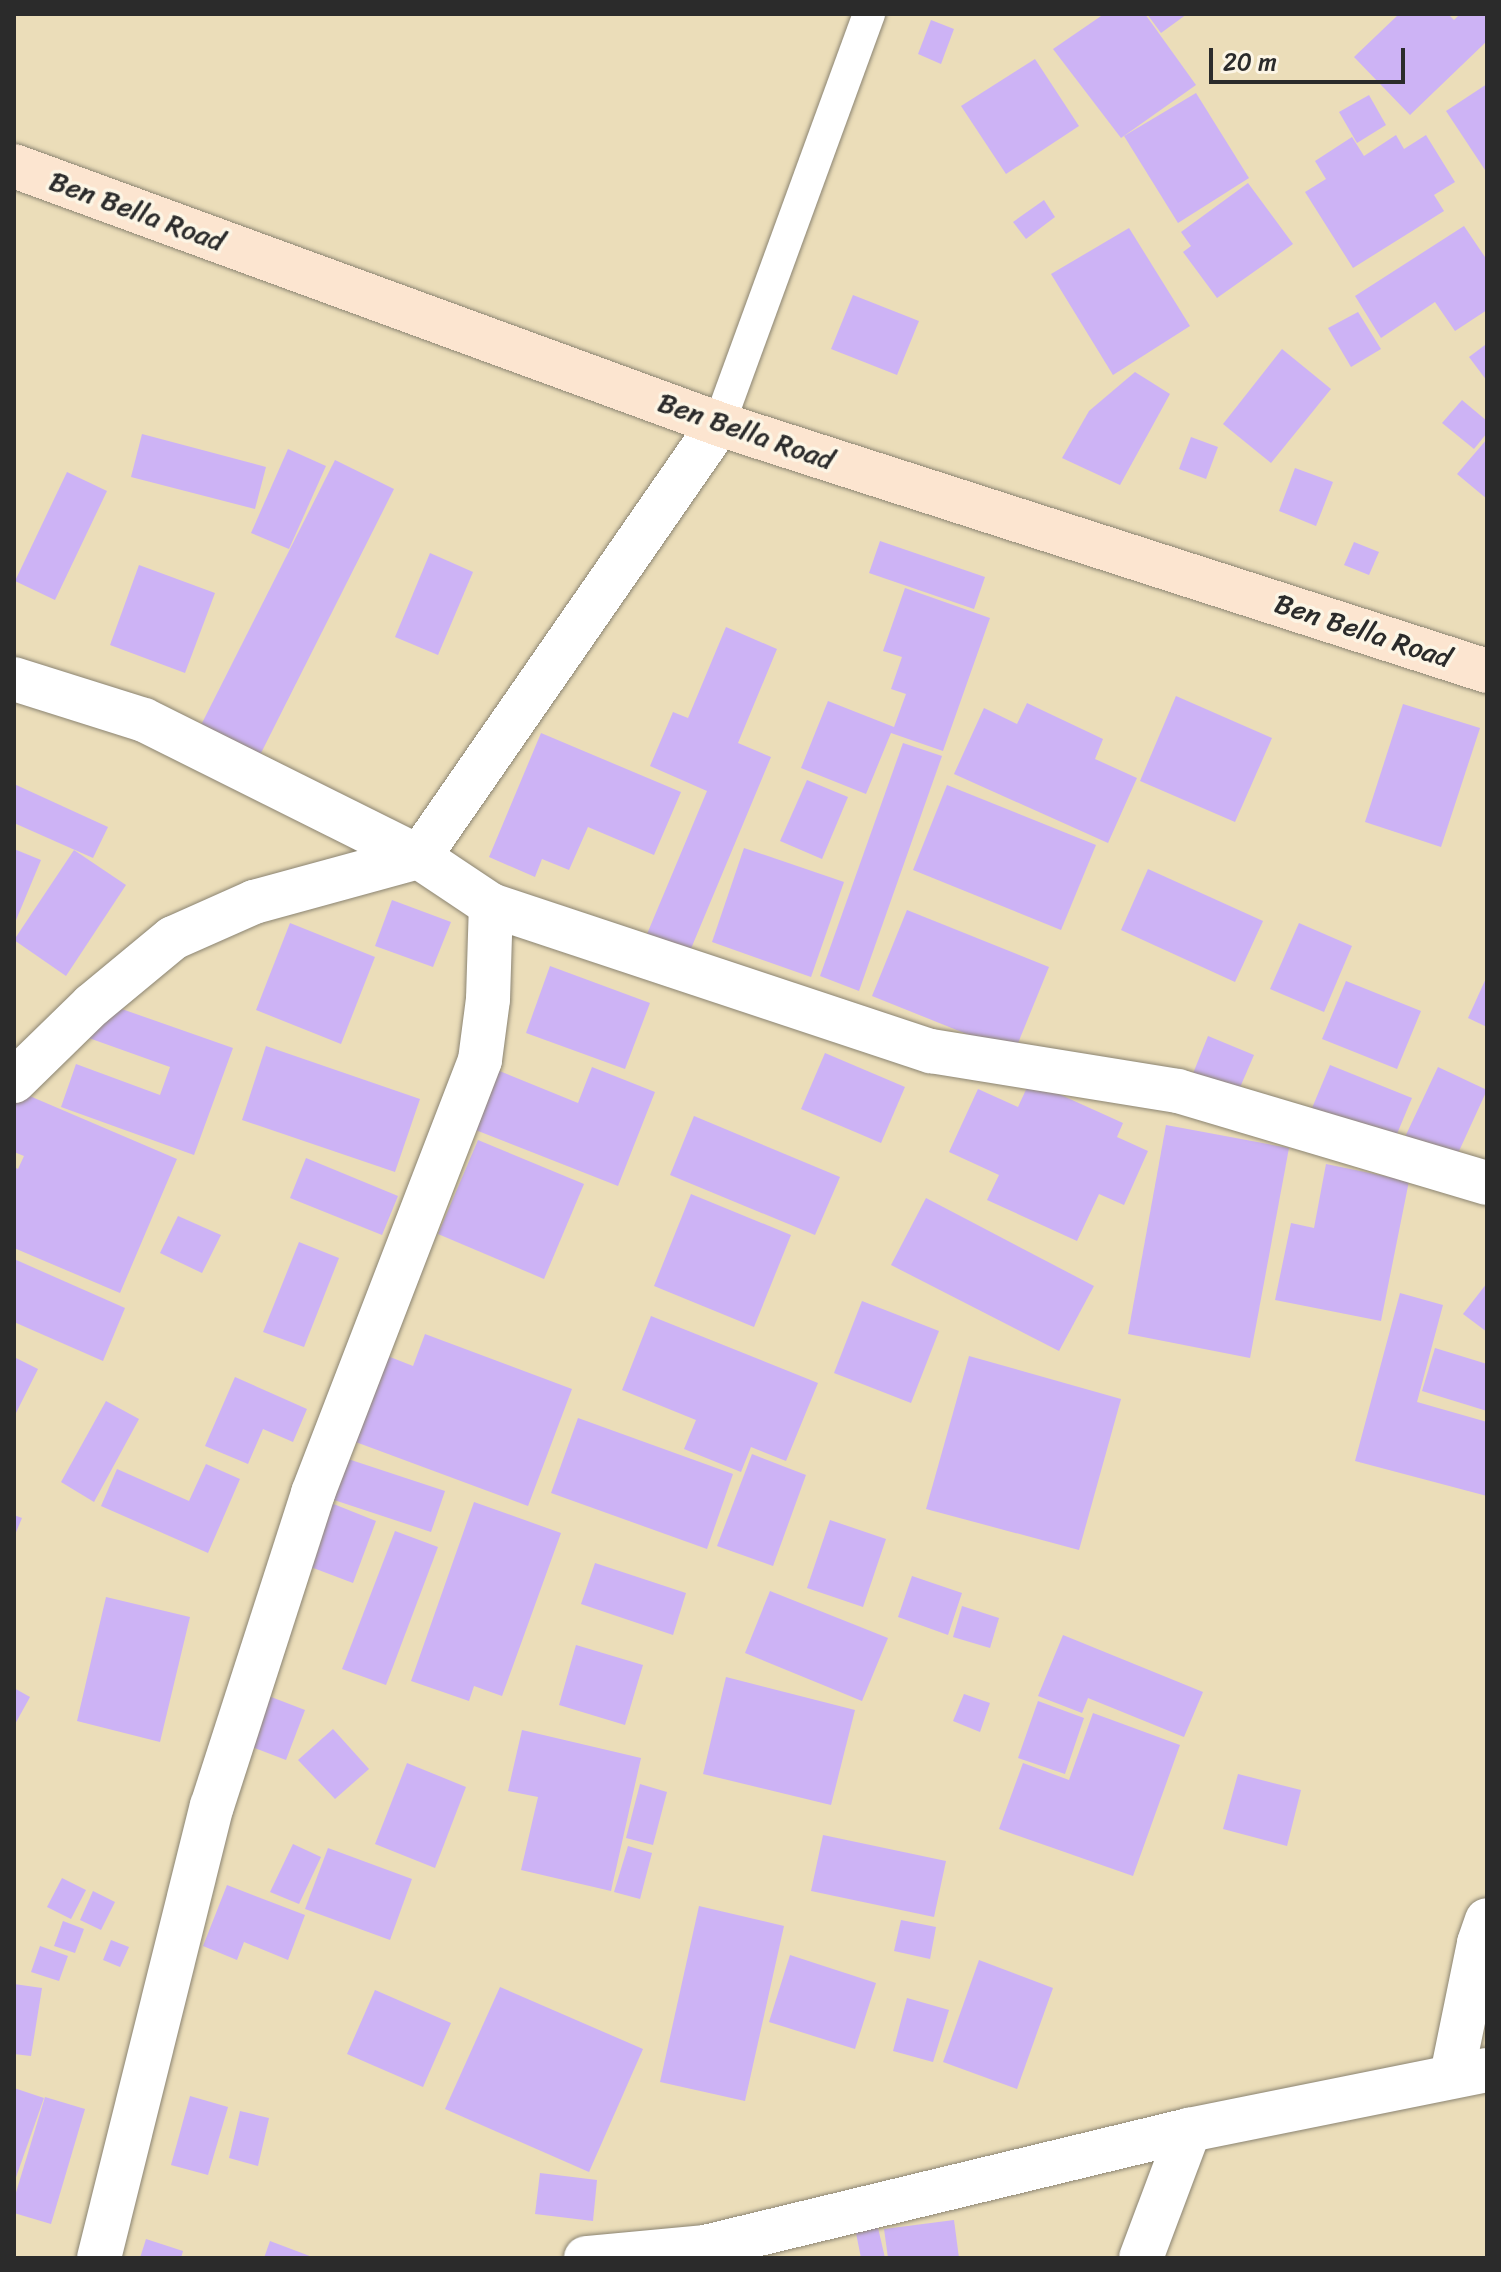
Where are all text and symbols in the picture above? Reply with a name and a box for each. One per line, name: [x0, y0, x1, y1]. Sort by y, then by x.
scale bar: [1213, 32, 1409, 82]
text: 20 m: [1223, 41, 1277, 83]
street label: Ben Bella Road: [45, 164, 229, 258]
street label: Ben Bella Road: [654, 385, 838, 477]
street label: Ben Bella Road: [1270, 587, 1456, 675]

